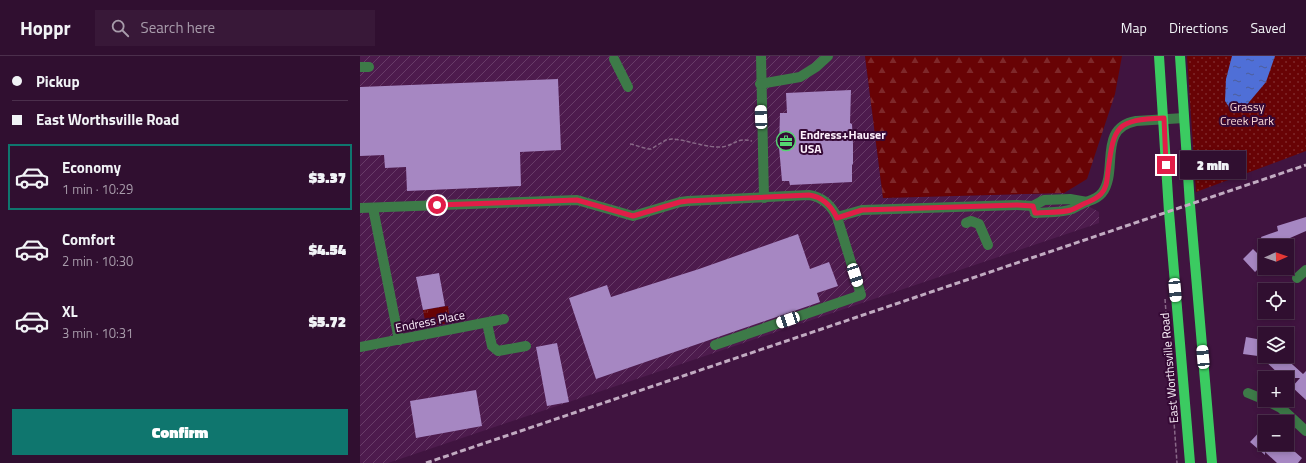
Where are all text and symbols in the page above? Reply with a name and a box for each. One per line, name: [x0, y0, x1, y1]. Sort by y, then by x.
search box: [95, 10, 375, 46]
text: Hoppr: [20, 13, 71, 42]
text: Search here: [141, 16, 215, 39]
icon: search: [109, 17, 131, 39]
text: Map: [1121, 17, 1147, 38]
text: Directions: [1169, 17, 1228, 38]
text: Saved: [1250, 17, 1286, 38]
text: Pickup: [36, 70, 80, 93]
park label: Grassy Creek Park: [1220, 97, 1274, 130]
car: [755, 105, 767, 129]
text: East Worthsville Road: [36, 108, 179, 131]
place label: Endress+Hauser USA: [800, 125, 886, 158]
office icon: Endress+Hauser USA: [775, 130, 797, 152]
callout: 2 min: [1180, 151, 1246, 179]
text: 2 min: [1197, 155, 1229, 175]
text: Economy: [62, 156, 121, 179]
route end: [1157, 156, 1175, 174]
icon: car: [14, 159, 50, 195]
text: $3.37: [309, 166, 346, 189]
text: 1 min · 10:29: [62, 179, 133, 199]
route start: [428, 196, 446, 214]
text: Comfort: [62, 228, 115, 251]
icon: car: [14, 231, 50, 267]
text: $4.54: [309, 238, 346, 261]
north arrow: [1258, 239, 1294, 275]
map controls: [1258, 239, 1294, 451]
text: 2 min · 10:30: [62, 251, 133, 271]
car: [846, 262, 864, 288]
car: [1168, 278, 1182, 302]
button: locate: [1258, 283, 1294, 319]
text: XL: [62, 300, 78, 323]
icon: car: [14, 303, 50, 339]
street label: Endress Place: [394, 305, 466, 337]
text: $5.72: [309, 310, 346, 333]
car: [775, 310, 801, 330]
street label: East Worthsville Road: [1155, 312, 1183, 424]
text: 3 min · 10:31: [62, 323, 133, 343]
button: layers: [1258, 327, 1294, 363]
car: [1196, 345, 1210, 369]
button: +: [1258, 371, 1294, 407]
button: Confirm: [12, 409, 348, 455]
button: −: [1258, 415, 1294, 451]

